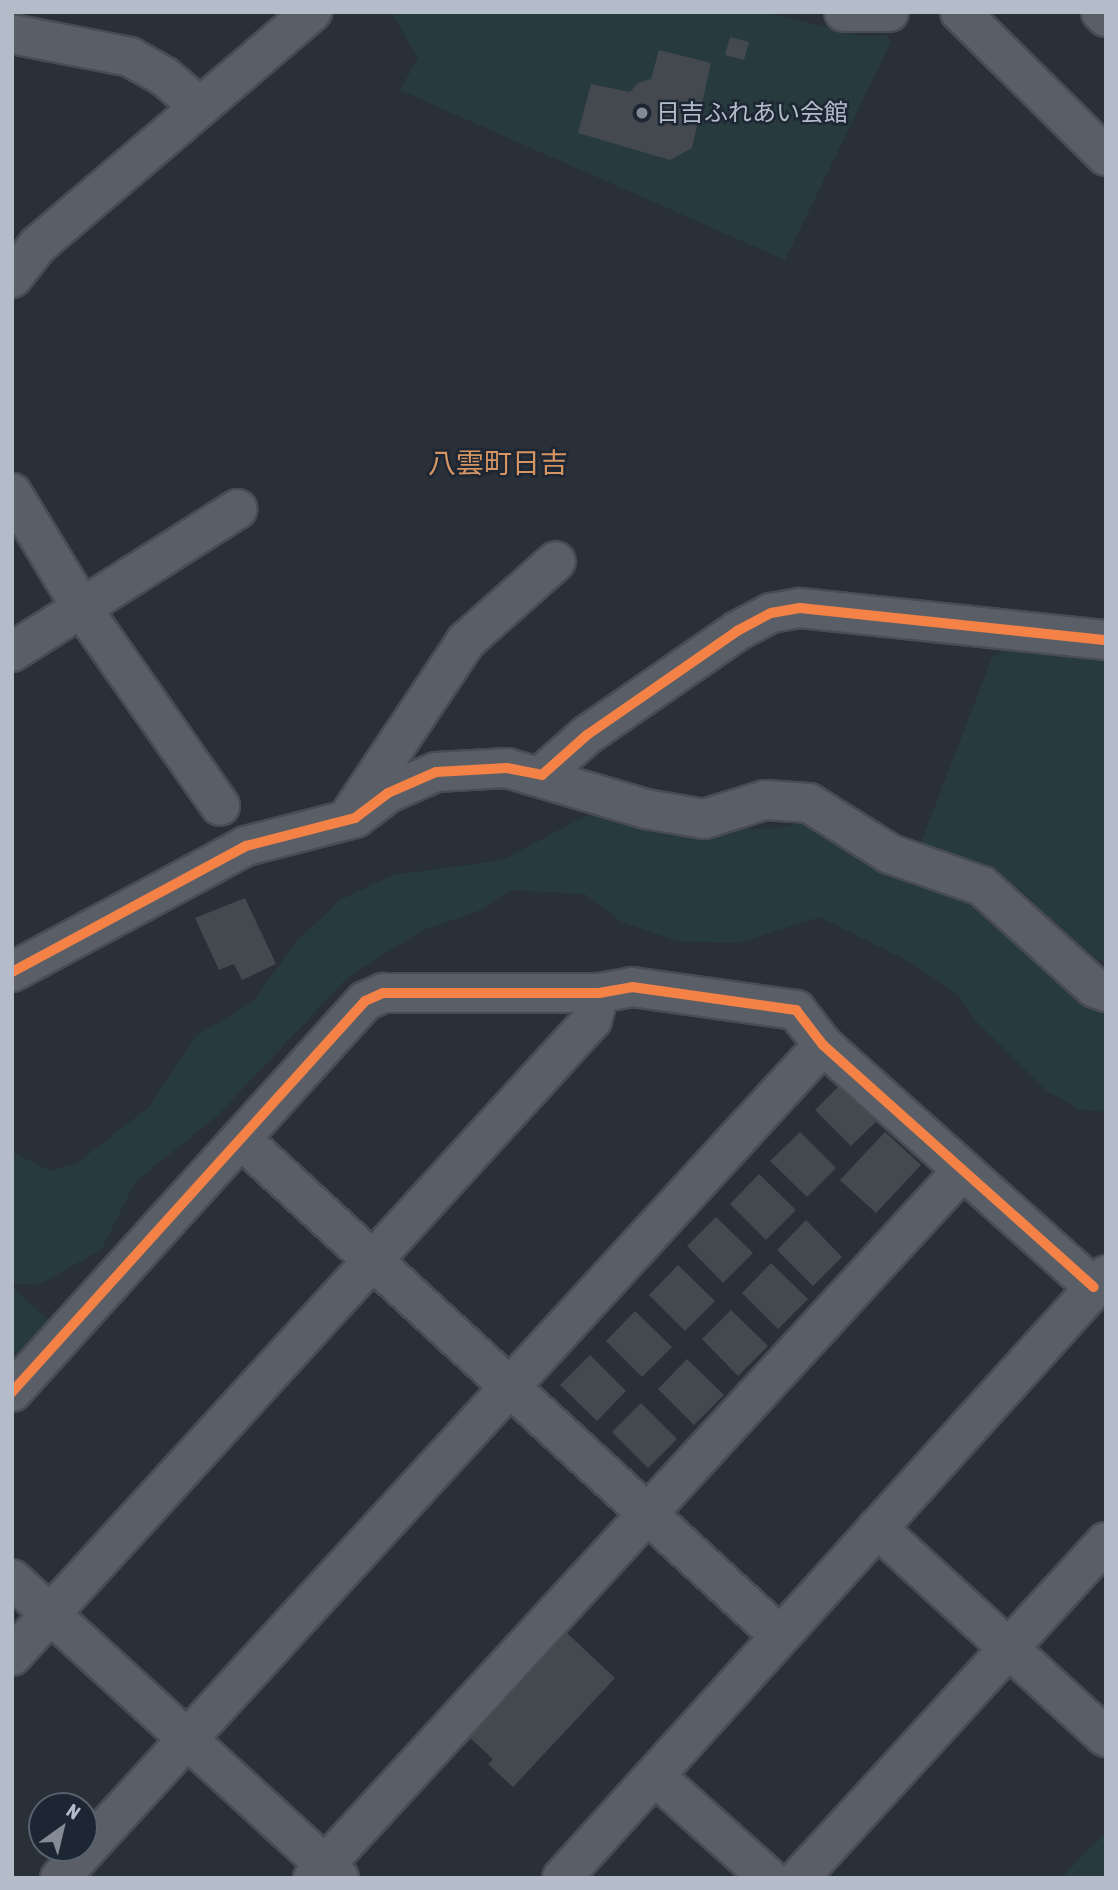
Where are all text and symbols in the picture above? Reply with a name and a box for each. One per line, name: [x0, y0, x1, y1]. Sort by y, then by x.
place label: 日吉ふれあい会館: [656, 99, 848, 127]
marker: 日吉ふれあい会館: [634, 105, 650, 121]
district label: 八雲町日吉: [428, 446, 568, 480]
north arrow: [28, 1792, 98, 1862]
text: N: [63, 1799, 84, 1824]

